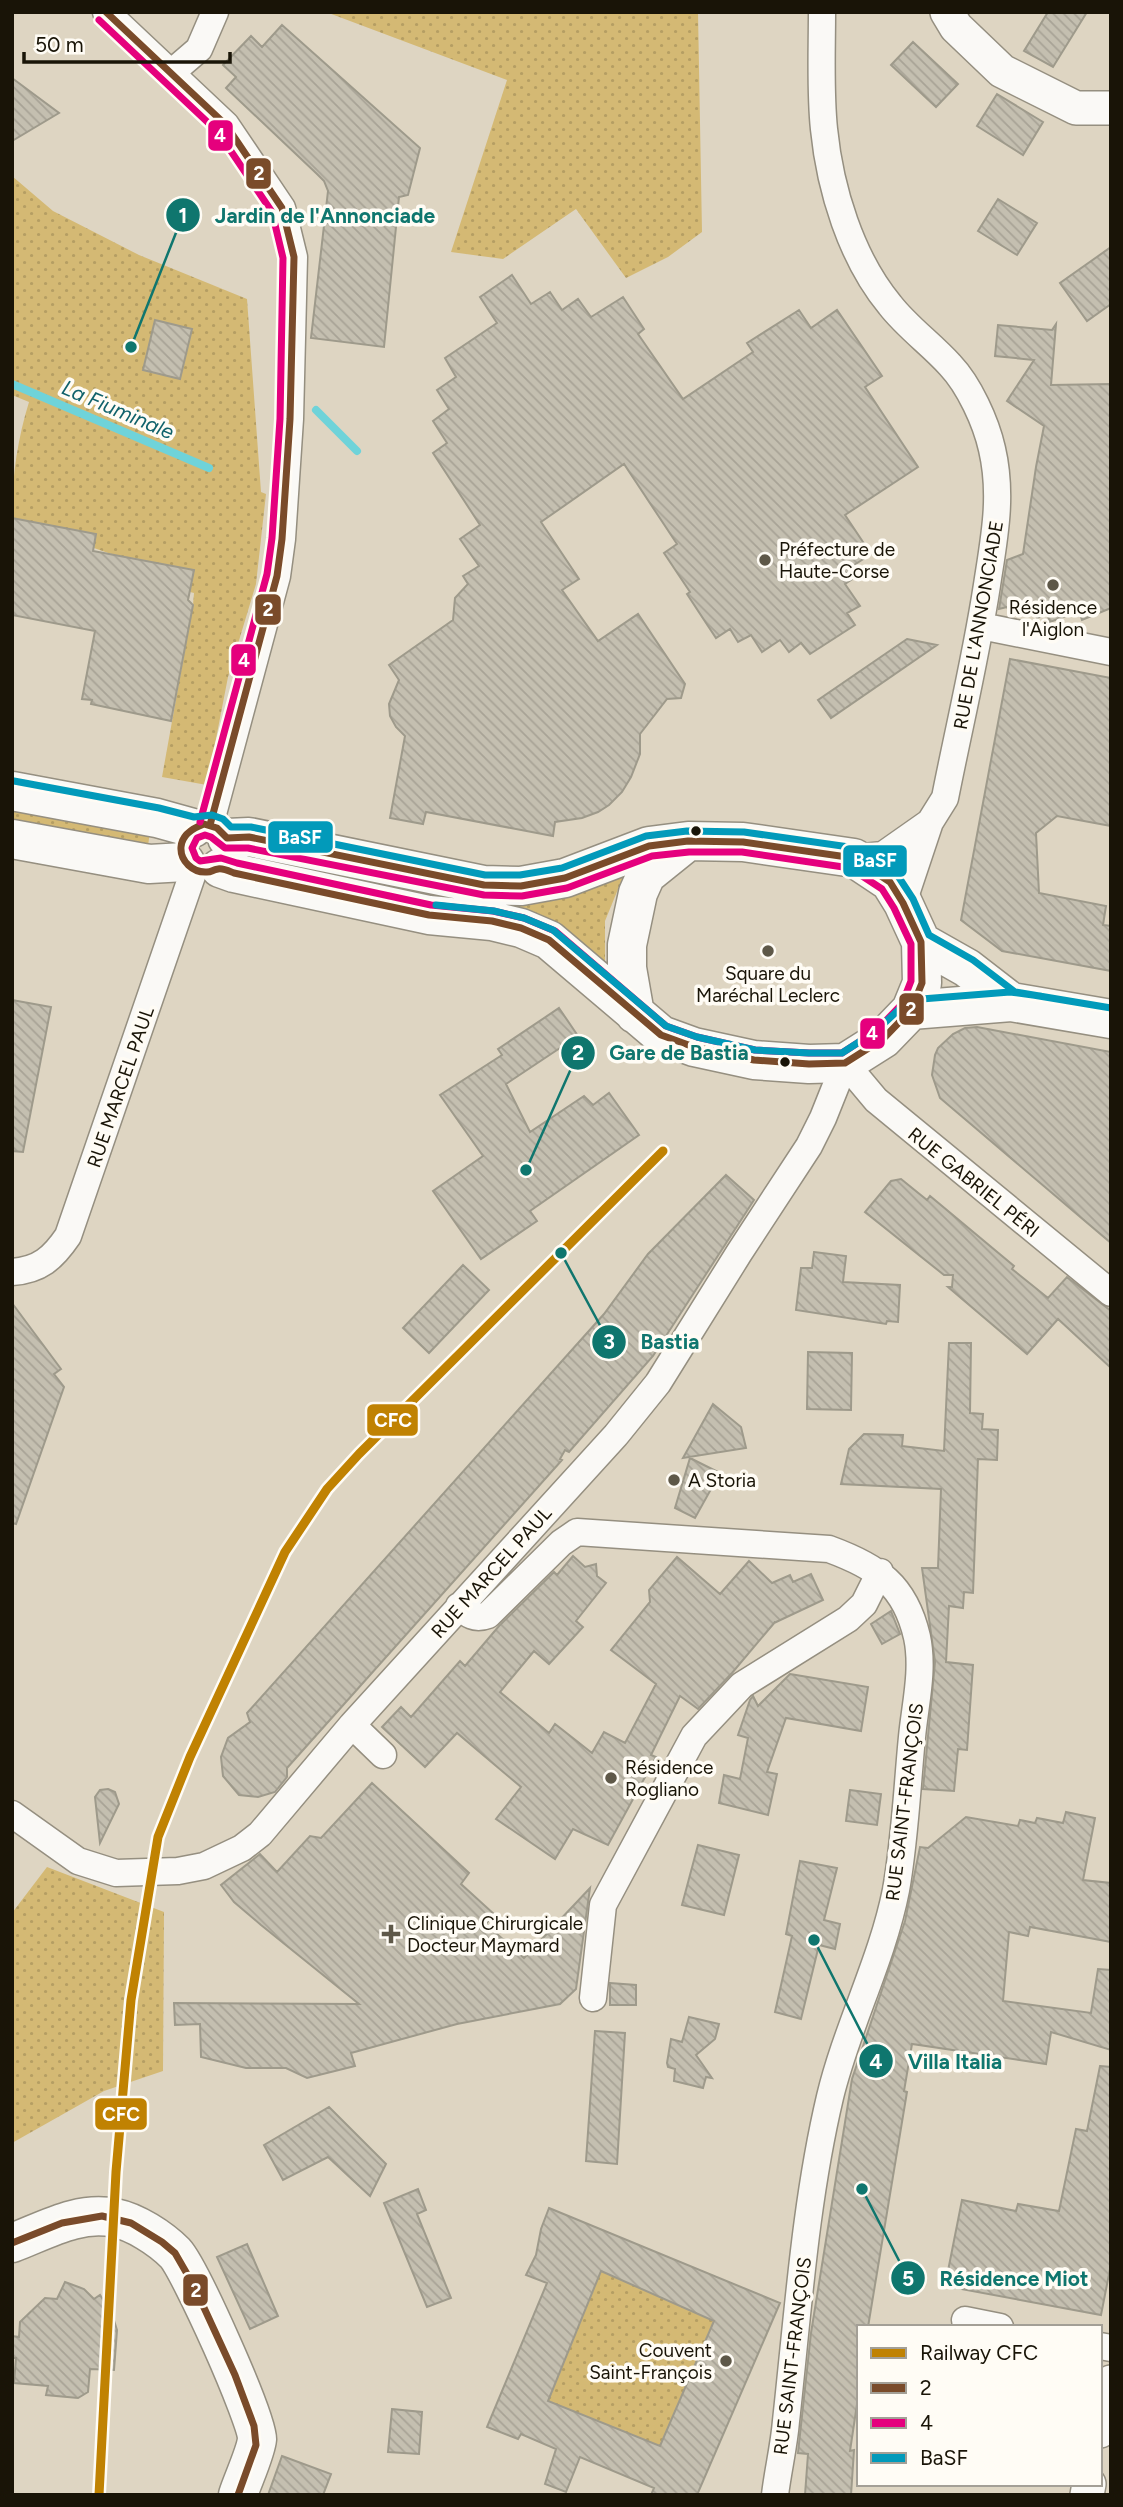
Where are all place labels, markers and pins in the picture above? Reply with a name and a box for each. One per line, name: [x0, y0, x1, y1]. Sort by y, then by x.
callout: Jardin de l'Annonciade: [165, 194, 449, 236]
place label: Préfecture de Haute-Corse: [779, 538, 895, 583]
marker: Préfecture de Haute-Corse: [757, 552, 773, 568]
marker: Résidence l'Aiglon: [1045, 577, 1061, 593]
place label: Résidence l'Aiglon: [1009, 596, 1097, 641]
unlabelled marker: [689, 824, 703, 838]
marker: Square du Maréchal Leclerc: [760, 943, 776, 959]
place label: Square du Maréchal Leclerc: [696, 962, 840, 1007]
callout: Gare de Bastia: [560, 1032, 763, 1074]
unlabelled marker: [778, 1055, 792, 1069]
callout: Bastia: [591, 1321, 713, 1363]
place label: A Storia: [688, 1469, 756, 1492]
marker: A Storia: [666, 1472, 682, 1488]
place label: Résidence Rogliano: [625, 1756, 713, 1801]
marker: Résidence Rogliano: [603, 1770, 619, 1786]
place label: Clinique Chirurgicale Docteur Maymard: [407, 1912, 583, 1957]
marker: Clinique Chirurgicale Docteur Maymard: [381, 1924, 401, 1944]
callout: Villa Italia: [859, 2040, 1016, 2082]
callout: Résidence Miot: [891, 2257, 1103, 2299]
place label: Couvent Saint-François: [589, 2339, 712, 2384]
marker: Couvent Saint-François: [718, 2353, 734, 2369]

